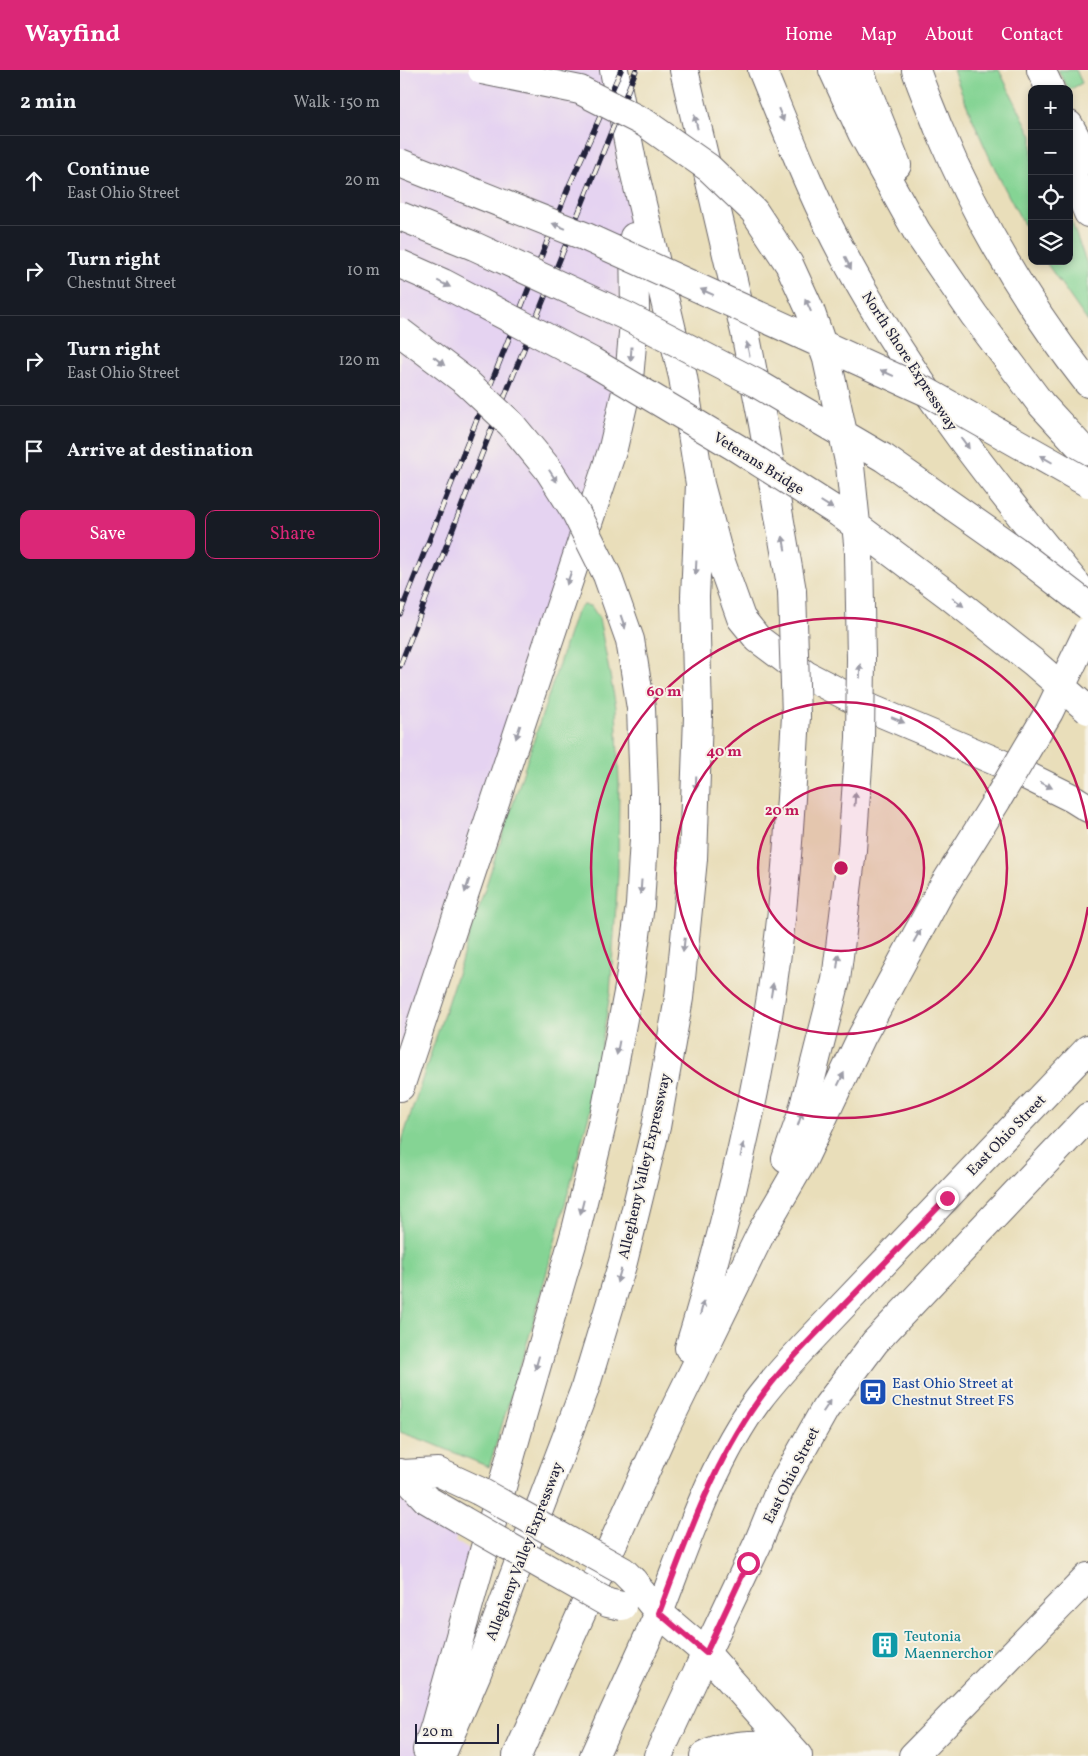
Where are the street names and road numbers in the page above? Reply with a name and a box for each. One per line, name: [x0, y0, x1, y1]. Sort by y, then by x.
street label: North Shore Expressway: [856, 288, 962, 436]
street label: Veterans Bridge: [709, 428, 808, 501]
street label: Allegheny Valley Expressway: [614, 1071, 677, 1261]
street label: East Ohio Street: [963, 1091, 1051, 1181]
street label: East Ohio Street: [759, 1424, 826, 1528]
street label: Allegheny Valley Expressway: [482, 1459, 569, 1644]

